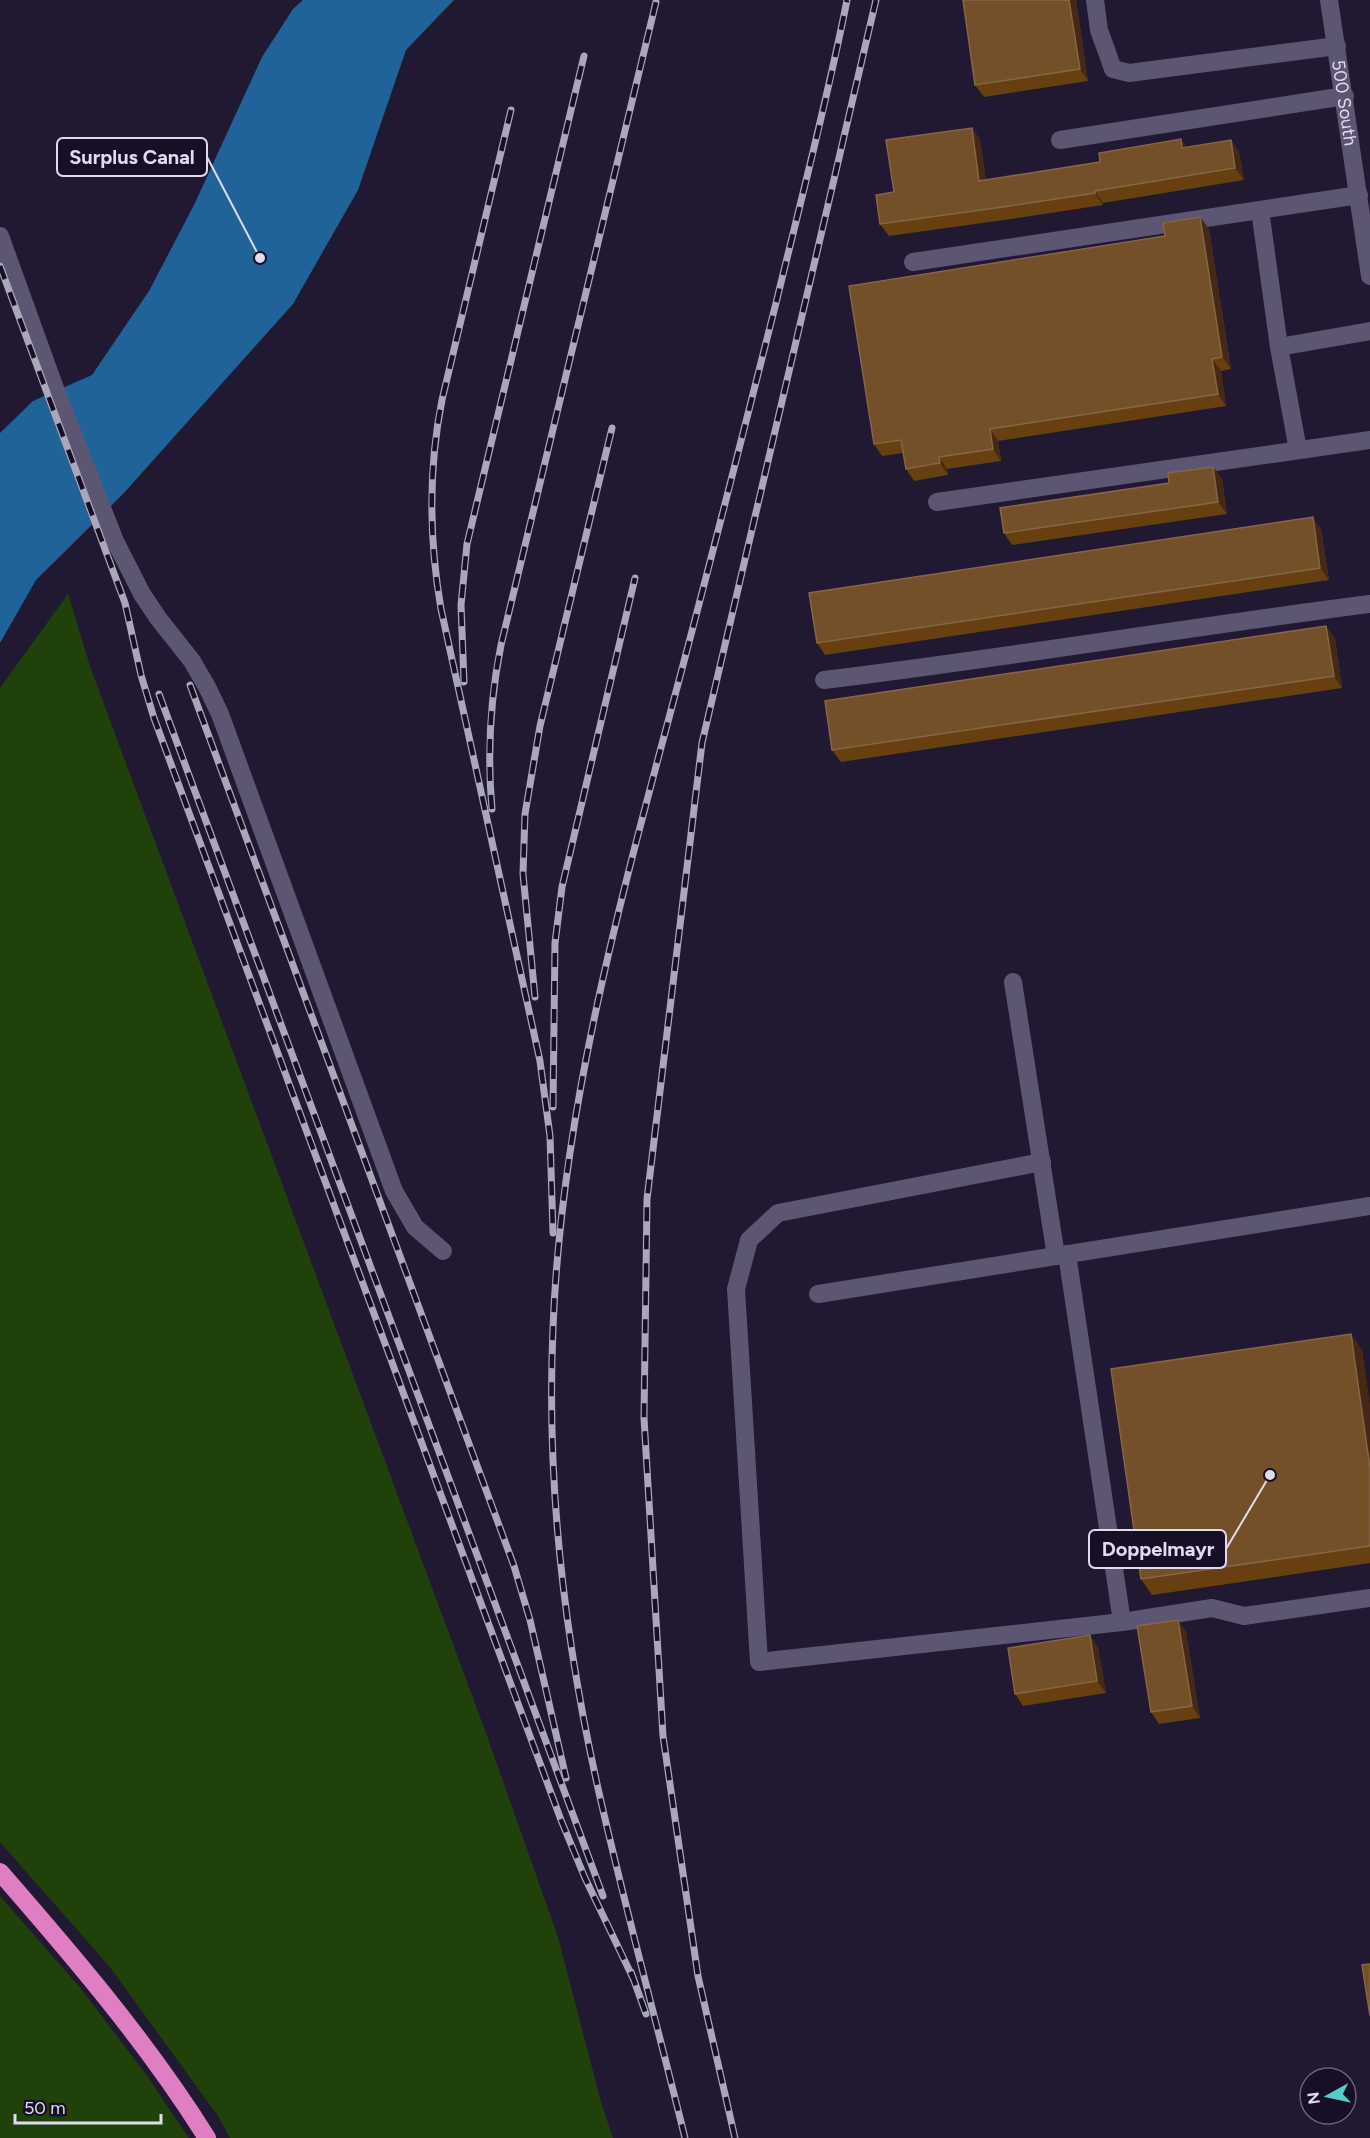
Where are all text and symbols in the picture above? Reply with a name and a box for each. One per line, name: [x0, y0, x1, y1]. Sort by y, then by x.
street label: 500 South: [1327, 59, 1362, 147]
callout: Surplus Canal: [57, 138, 207, 176]
text: Surplus Canal: [69, 145, 195, 169]
callout: Doppelmayr: [1089, 1530, 1226, 1568]
text: Doppelmayr: [1102, 1537, 1215, 1561]
north arrow: [1298, 2066, 1358, 2126]
scale bar: [15, 2087, 160, 2125]
text: N: [1303, 2091, 1324, 2105]
text: 50 m: [24, 2097, 66, 2119]

